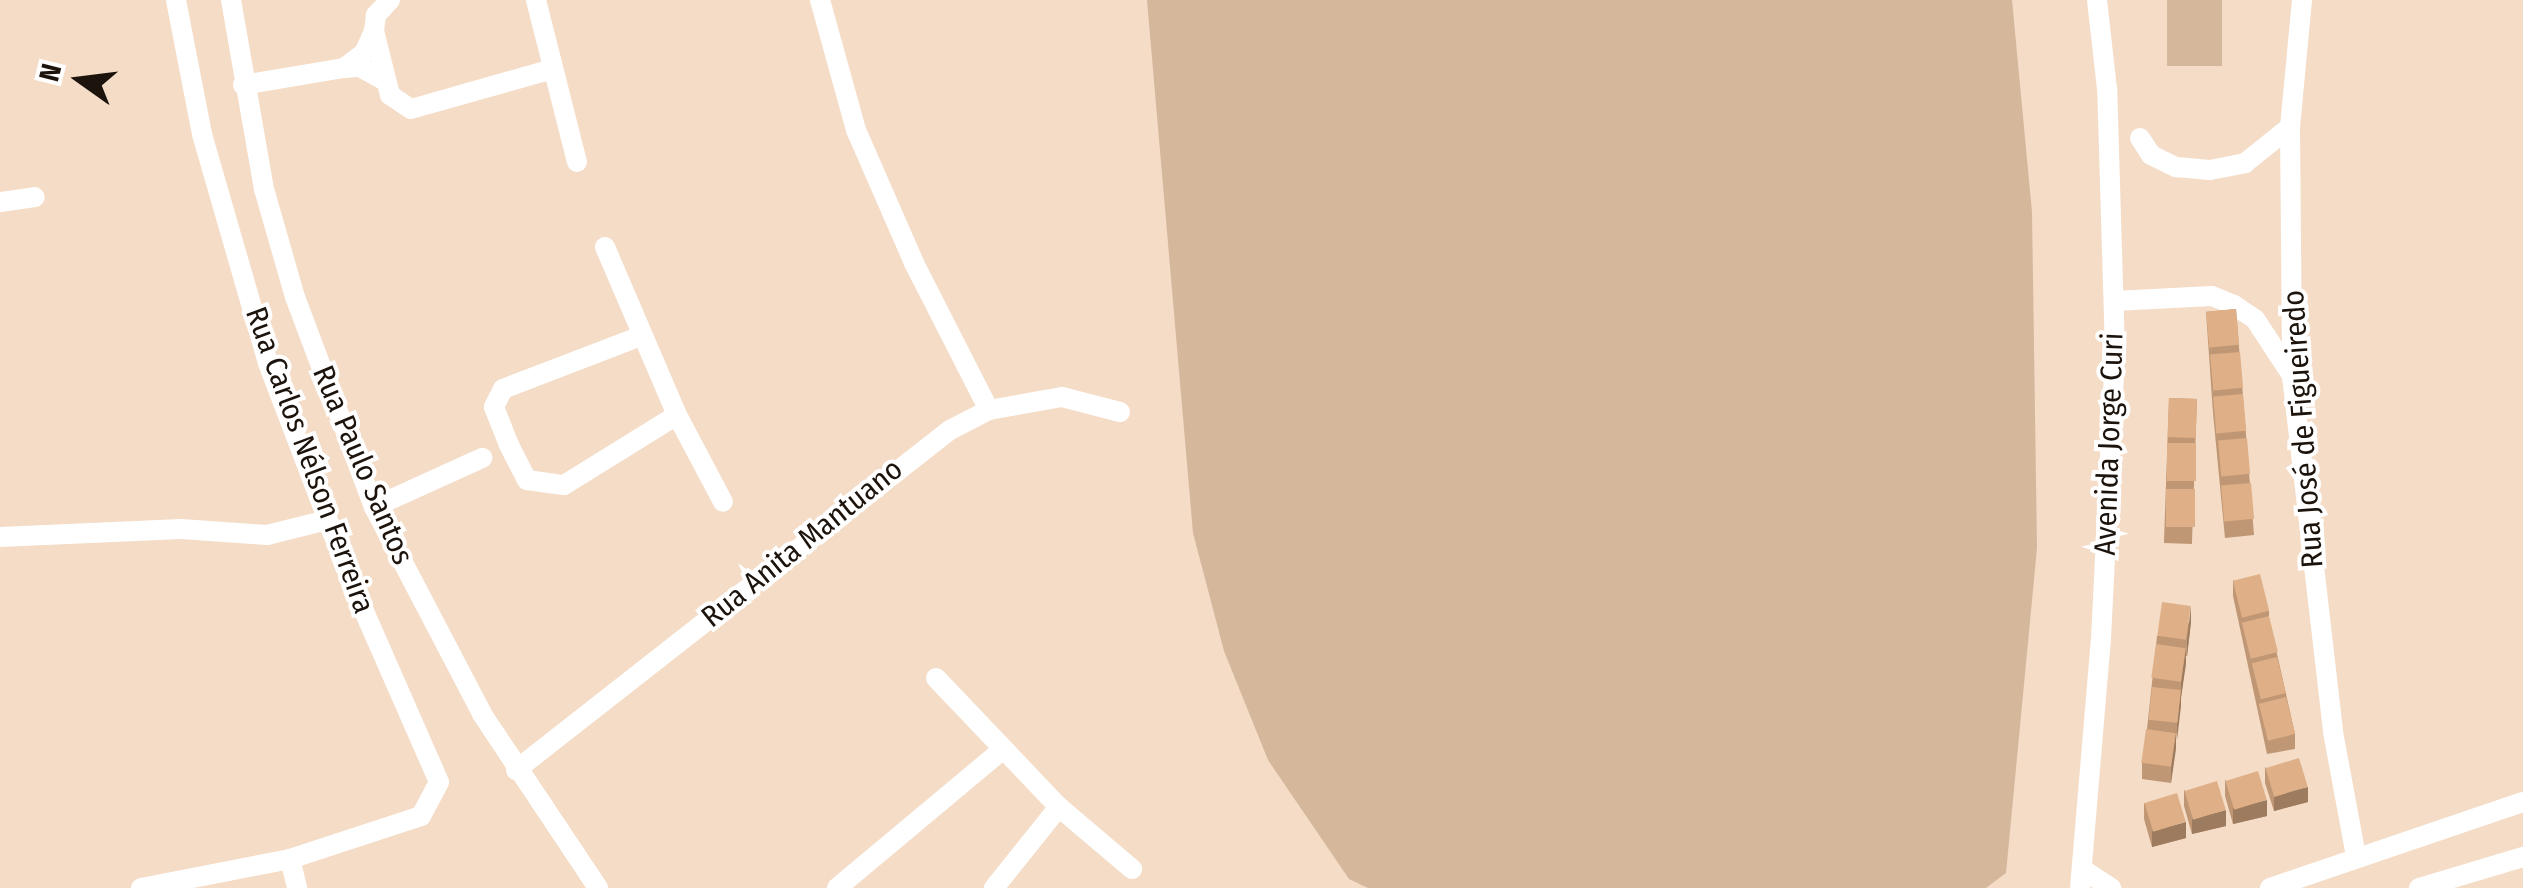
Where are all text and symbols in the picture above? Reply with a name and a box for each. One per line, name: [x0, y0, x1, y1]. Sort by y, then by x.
north arrow: [30, 30, 130, 130]
text: N: [32, 60, 68, 85]
street label: Rua José de Figueiredo: [2275, 289, 2331, 569]
street label: Rua Carlos Nélson Ferreira: [238, 302, 382, 618]
street label: Avenida Jorge Curi: [2087, 332, 2131, 556]
street label: Rua Paulo Santos: [305, 360, 421, 570]
street label: Rua Anita Mantuano: [694, 451, 910, 635]

